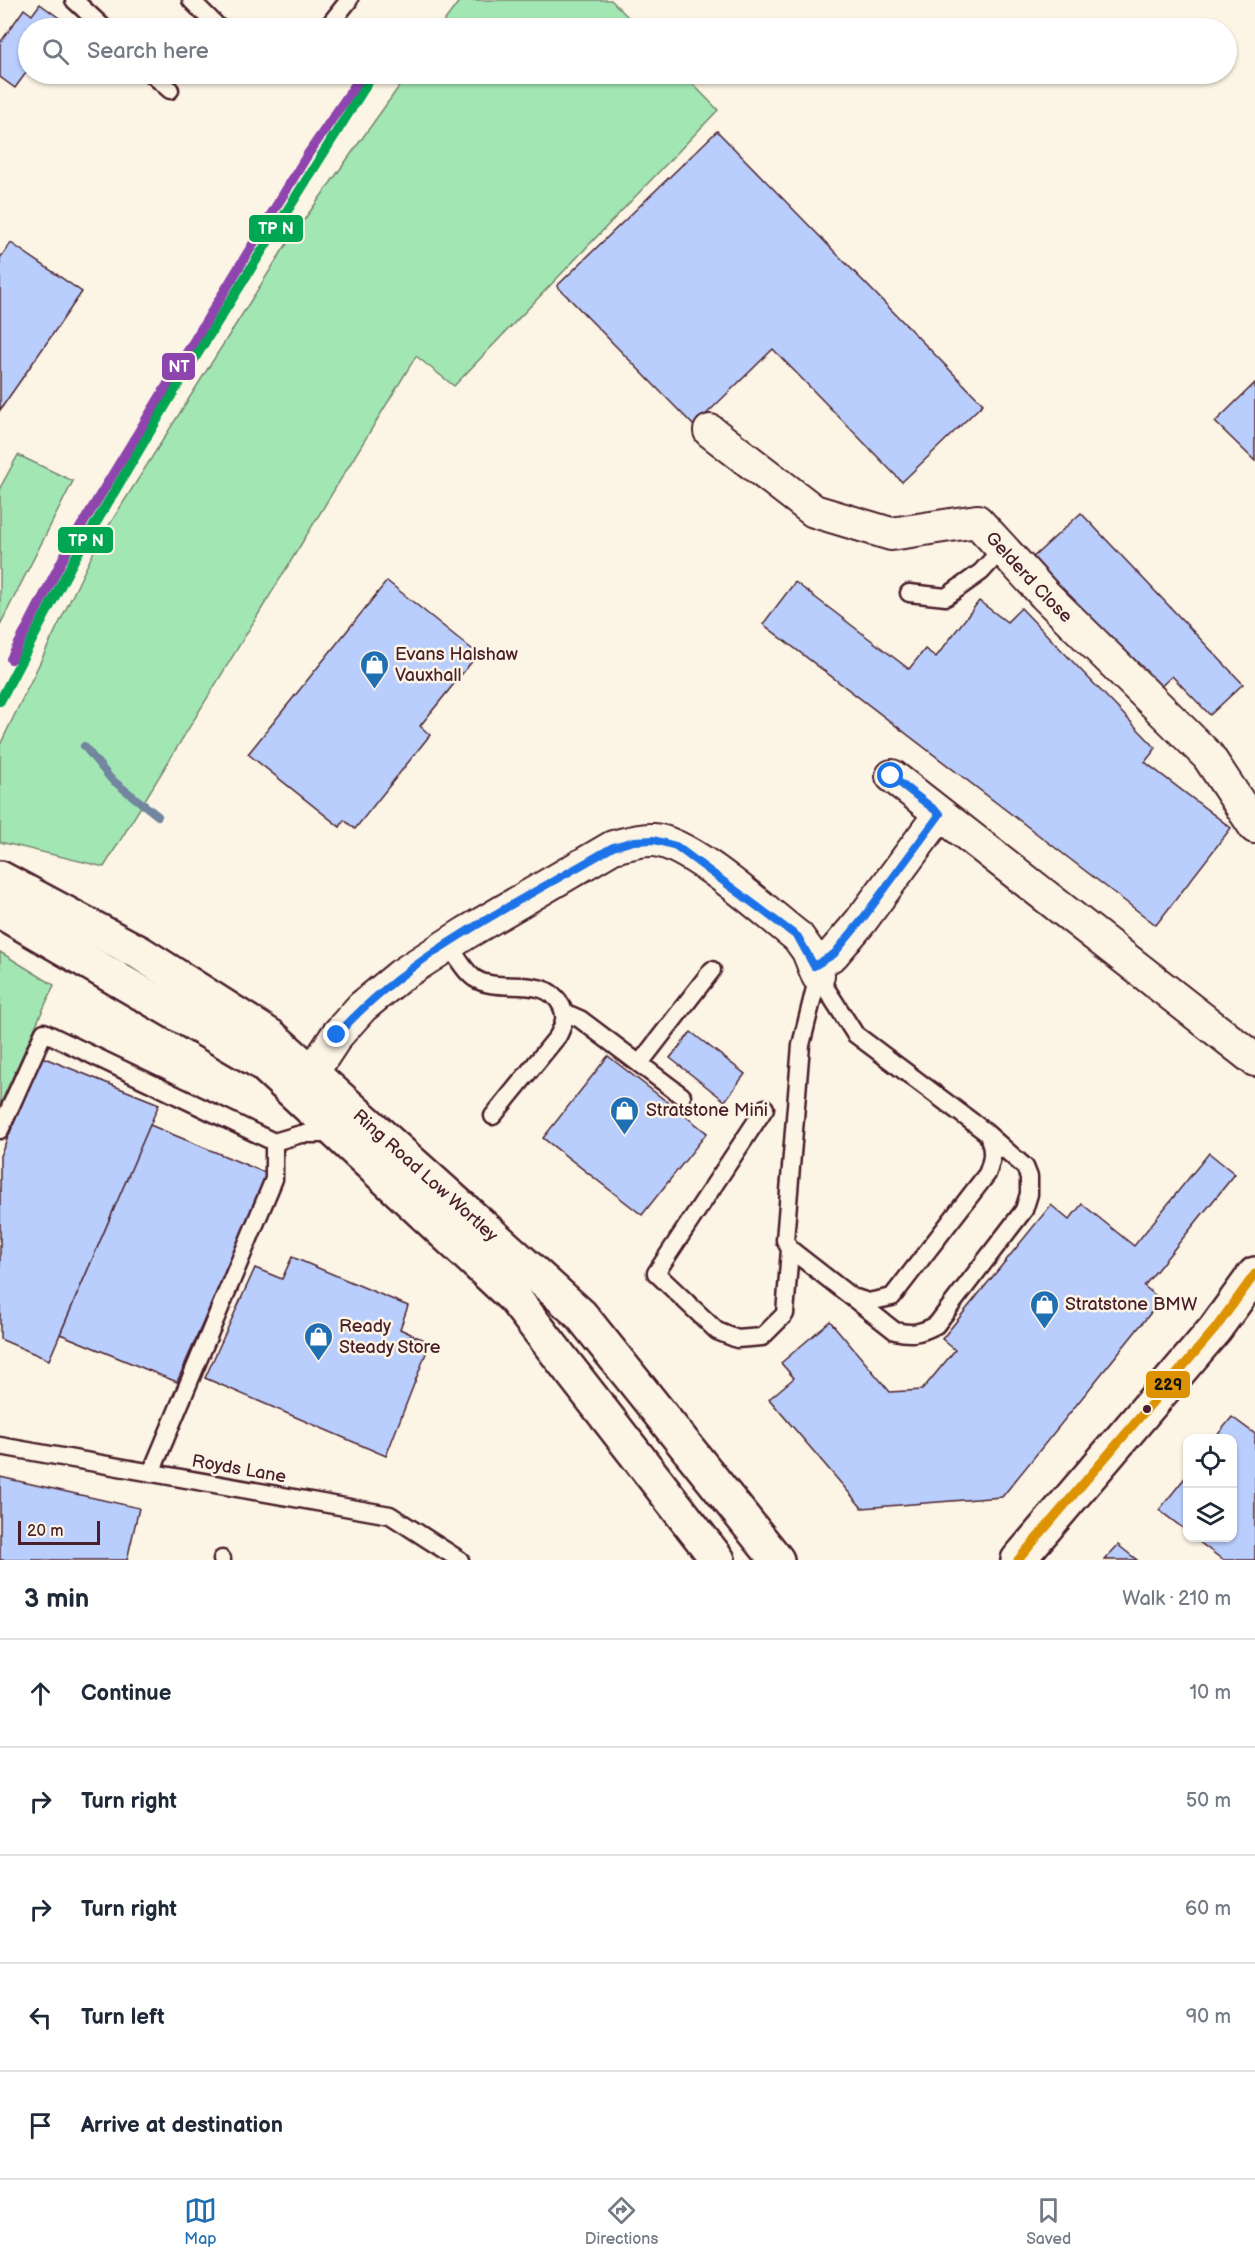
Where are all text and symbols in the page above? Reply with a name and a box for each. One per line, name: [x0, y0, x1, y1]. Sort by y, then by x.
search box: [18, 18, 1237, 84]
icon: search: [39, 35, 72, 68]
text: Search here: [87, 38, 209, 65]
line badge: TP N: [248, 214, 304, 243]
text: TP N: [258, 220, 294, 239]
line badge: NT: [161, 352, 196, 381]
text: NT: [168, 358, 190, 377]
line badge: TP N: [57, 526, 114, 554]
street label: Gelderd Close: [981, 527, 1077, 627]
text: TP N: [68, 532, 104, 551]
place label: Evans Halshaw Vauxhall: [395, 644, 518, 686]
shop icon: Evans Halshaw Vauxhall: [358, 648, 390, 690]
route start: [877, 762, 903, 788]
route end: [323, 1021, 349, 1047]
shop icon: Stratstone Mini: [609, 1094, 641, 1136]
place label: Stratstone Mini: [646, 1100, 768, 1121]
street label: Ring Road Low Wortley: [349, 1105, 503, 1246]
shop icon: Stratstone BMW: [1028, 1288, 1060, 1330]
place label: Stratstone BMW: [1065, 1294, 1198, 1315]
place label: Ready Steady Store: [339, 1316, 441, 1358]
shop icon: Ready Steady Store: [302, 1320, 334, 1362]
line badge: 229: [1145, 1370, 1191, 1399]
text: 229: [1154, 1376, 1182, 1395]
unlabelled marker: [1141, 1403, 1153, 1415]
map controls: [1183, 1434, 1237, 1542]
button: locate: [1183, 1434, 1237, 1488]
street label: Royds Lane: [190, 1450, 288, 1488]
button: layers: [1183, 1488, 1237, 1542]
scale bar: [18, 1518, 100, 1546]
text: 20 m: [27, 1522, 63, 1541]
text: 3 min: [24, 1584, 89, 1615]
text: Walk · 210 m: [1122, 1587, 1231, 1611]
icon: ahead: [24, 1677, 57, 1710]
text: Continue: [81, 1680, 171, 1707]
text: 10 m: [1190, 1681, 1231, 1705]
icon: right: [24, 1785, 57, 1818]
text: Turn right: [81, 1788, 177, 1815]
text: 50 m: [1186, 1789, 1231, 1813]
icon: right: [24, 1893, 57, 1926]
text: Turn right: [81, 1896, 177, 1923]
text: 60 m: [1185, 1897, 1231, 1921]
icon: left: [24, 2001, 57, 2034]
text: Turn left: [81, 2004, 165, 2031]
text: 90 m: [1186, 2005, 1231, 2029]
icon: arrive: [24, 2109, 57, 2142]
text: Arrive at destination: [81, 2112, 283, 2139]
tab: Map: [184, 2194, 217, 2249]
tab: Directions: [585, 2194, 658, 2249]
tab: Saved: [1026, 2194, 1071, 2249]

